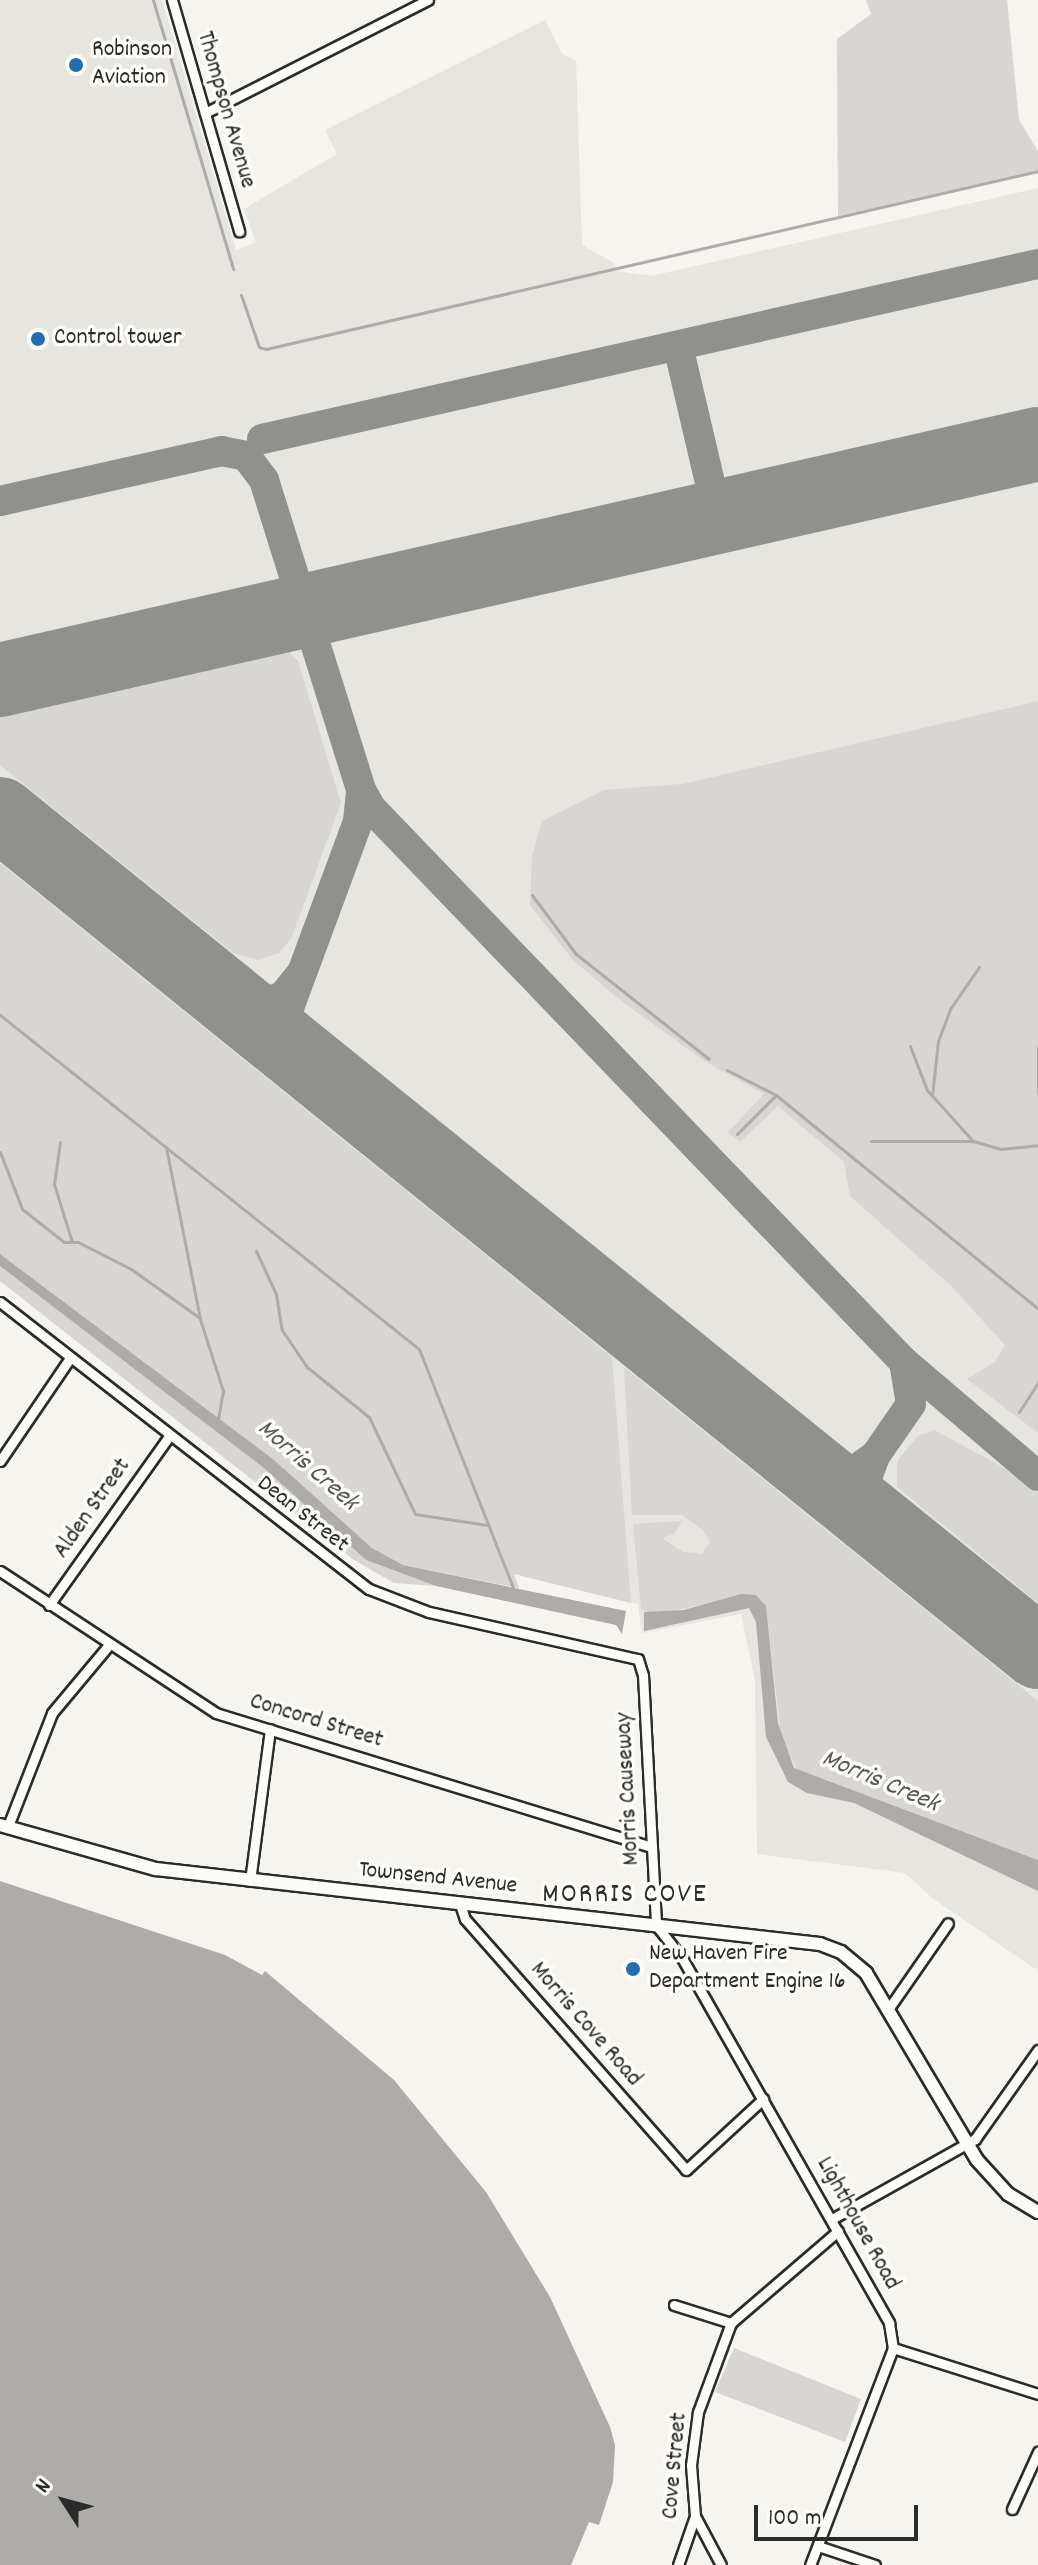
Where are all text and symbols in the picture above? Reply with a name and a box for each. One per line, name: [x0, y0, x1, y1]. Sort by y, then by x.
street label: Thompson Avenue: [189, 28, 261, 192]
place label: Robinson Aviation: [92, 37, 172, 93]
marker: Robinson Aviation: [67, 56, 85, 74]
place label: Control tower: [54, 325, 182, 353]
marker: Control tower: [29, 330, 47, 348]
water label: Morris Creek: [250, 1414, 364, 1518]
street label: Alden Street: [48, 1453, 138, 1565]
street label: Dean Street: [250, 1470, 354, 1560]
street label: Concord Street: [246, 1688, 386, 1756]
street label: Morris Causeway: [611, 1712, 647, 1866]
water label: Morris Creek: [817, 1743, 943, 1821]
street label: Townsend Avenue: [358, 1856, 518, 1902]
district label: MORRIS COVE: [542, 1879, 708, 1913]
place label: New Haven Fire Department Engine 16: [649, 1941, 846, 1997]
street label: Morris Cove Road: [523, 1957, 647, 2093]
marker: New Haven Fire Department Engine 16: [624, 1960, 642, 1978]
street label: Lighthouse Road: [809, 2152, 905, 2296]
street label: Cove Street: [657, 2411, 695, 2521]
north arrow: [24, 2461, 104, 2541]
text: N: [28, 2473, 60, 2500]
scale bar: [758, 2489, 922, 2539]
text: 100 m: [768, 2502, 821, 2536]

